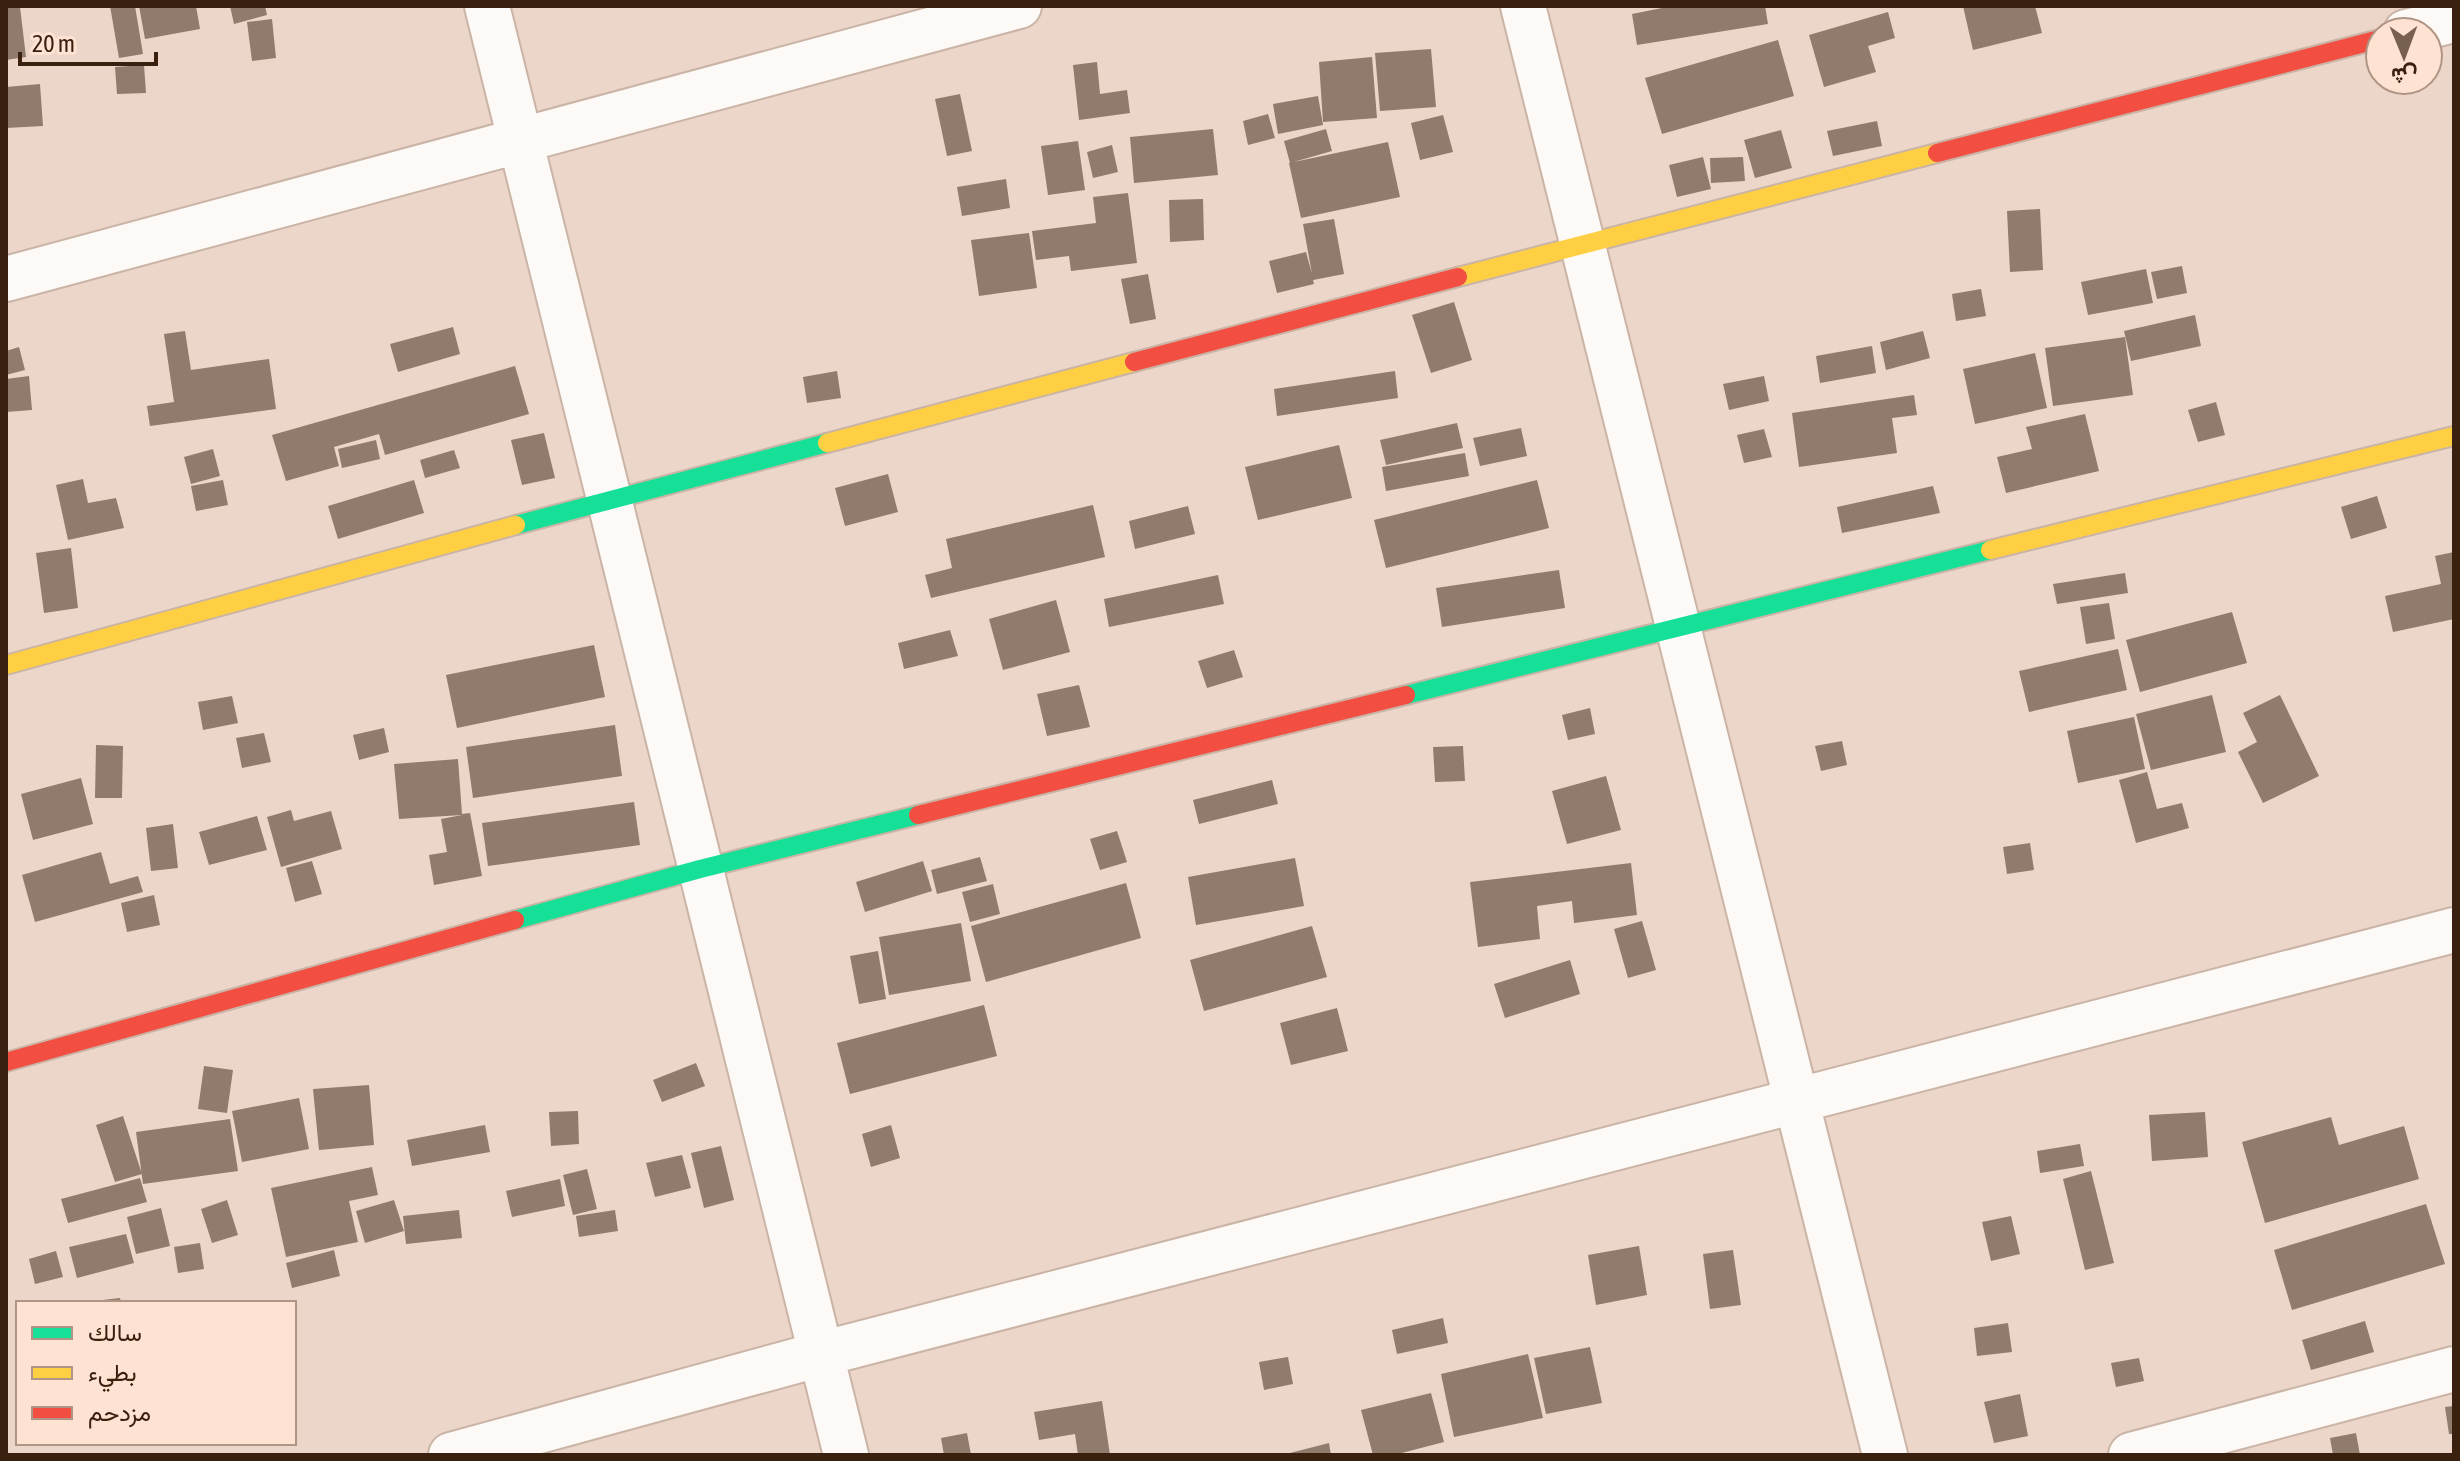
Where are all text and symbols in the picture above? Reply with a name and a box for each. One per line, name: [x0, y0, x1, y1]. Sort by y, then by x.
scale bar: [20, 16, 156, 66]
north arrow: [2364, 16, 2444, 96]
text: 20 m: [32, 30, 75, 57]
text: ش: [2391, 62, 2418, 89]
legend: [16, 1301, 296, 1445]
text: سالك: [88, 1319, 142, 1346]
text: بطيء: [88, 1359, 137, 1392]
text: مزدحم: [88, 1399, 151, 1429]

